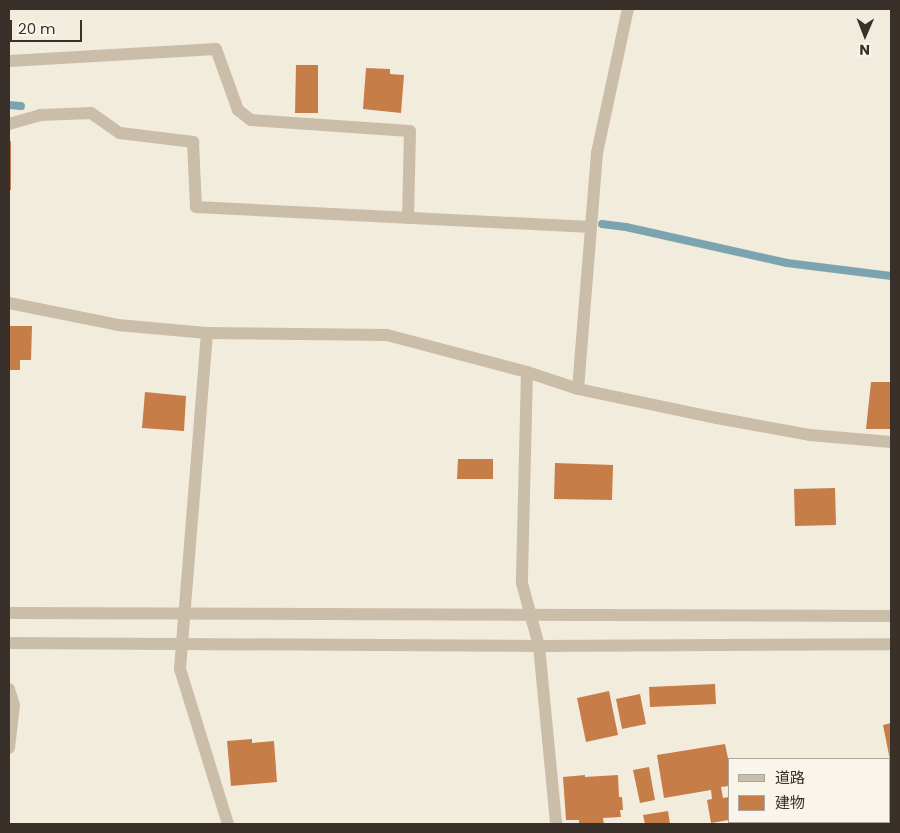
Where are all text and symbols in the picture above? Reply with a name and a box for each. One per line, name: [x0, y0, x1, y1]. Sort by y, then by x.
scale bar: [12, 10, 85, 42]
north arrow: [840, 10, 890, 60]
text: 20 m: [18, 18, 56, 39]
text: N: [859, 40, 870, 60]
legend: [728, 758, 890, 823]
text: 道路: [775, 767, 805, 788]
text: 建物: [775, 792, 805, 813]

